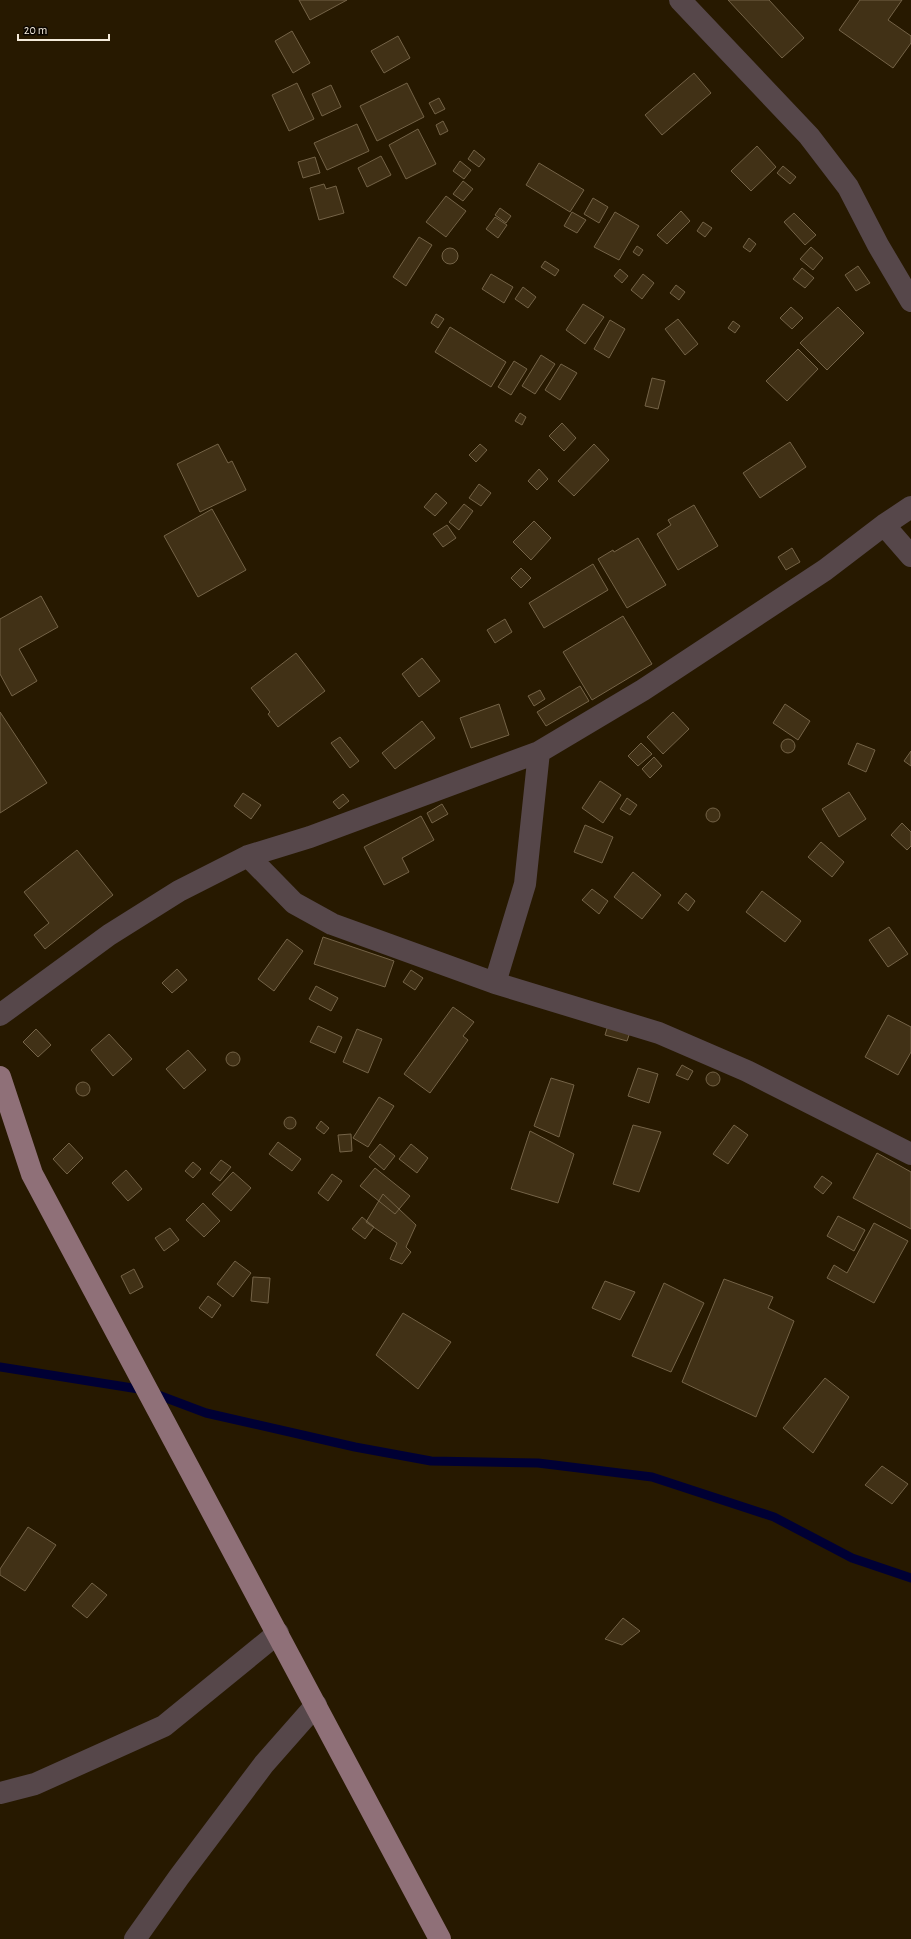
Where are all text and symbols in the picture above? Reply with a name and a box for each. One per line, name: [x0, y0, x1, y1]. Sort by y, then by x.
scale bar: [18, 16, 109, 42]
text: 20 m: [24, 24, 47, 36]

